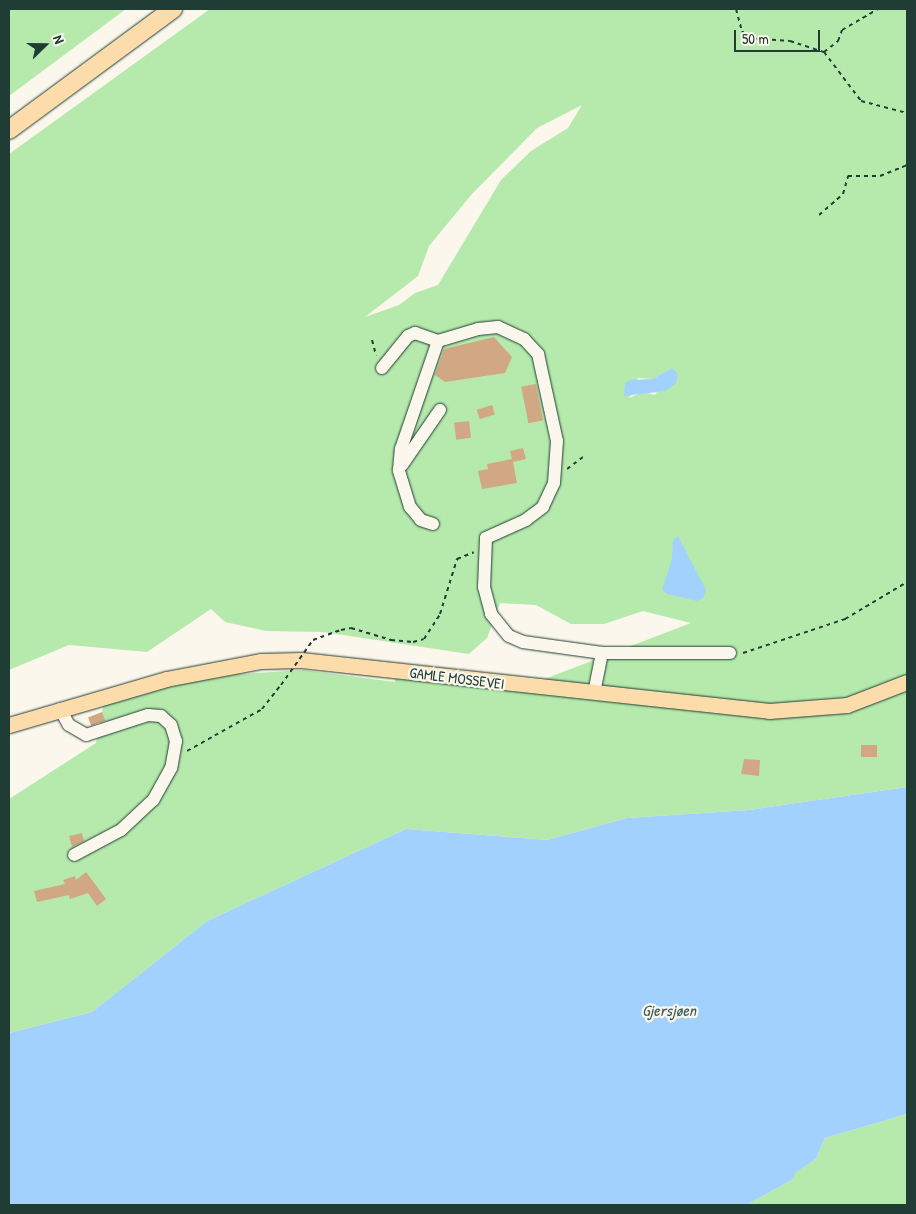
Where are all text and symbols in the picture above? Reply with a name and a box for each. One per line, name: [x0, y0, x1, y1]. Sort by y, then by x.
north arrow: [20, 20, 70, 70]
scale bar: [736, 20, 822, 52]
text: 50 m: [742, 28, 769, 49]
text: N: [49, 32, 70, 46]
street label: GAMLE MOSSEVEI: [409, 663, 505, 693]
water label: Gjersjøen: [642, 1000, 696, 1020]

